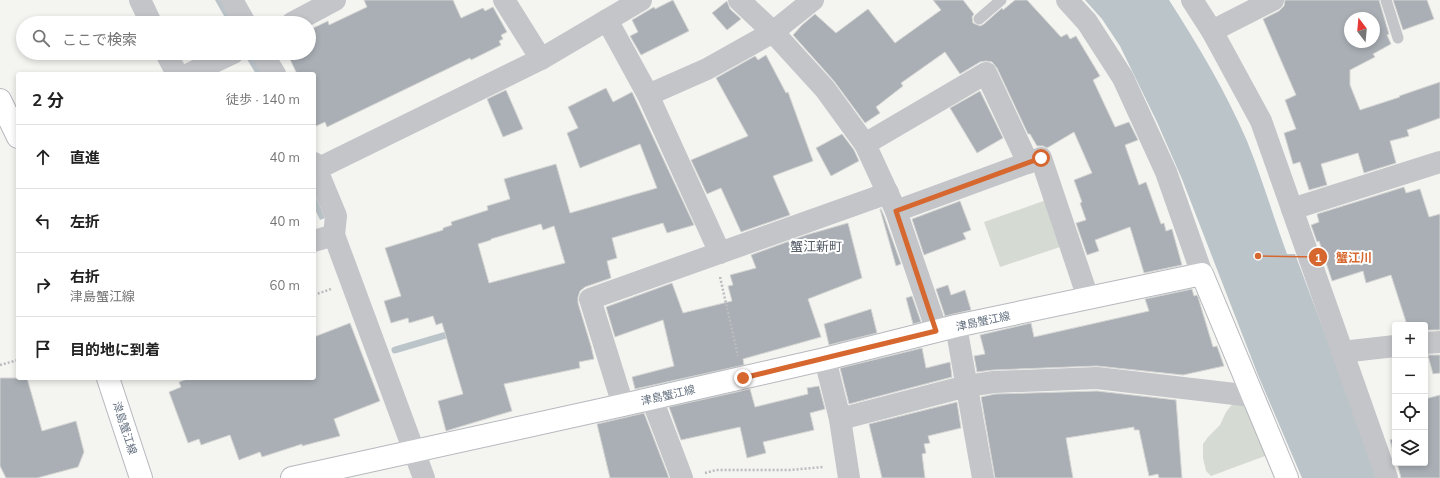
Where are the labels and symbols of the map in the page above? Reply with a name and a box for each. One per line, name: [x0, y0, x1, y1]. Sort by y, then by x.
north arrow: [1344, 12, 1380, 48]
route start: [1032, 149, 1050, 167]
district label: 蟹江新町: [790, 238, 842, 254]
callout: 蟹江川: [1308, 245, 1380, 269]
text: 1: [1314, 250, 1322, 265]
text: 蟹江川: [1336, 250, 1372, 265]
street label: 津島蟹江線: [955, 308, 1011, 334]
route end: [734, 369, 752, 387]
street label: 津島蟹江線: [640, 382, 696, 408]
street label: 津島蟹江線: [110, 400, 140, 456]

